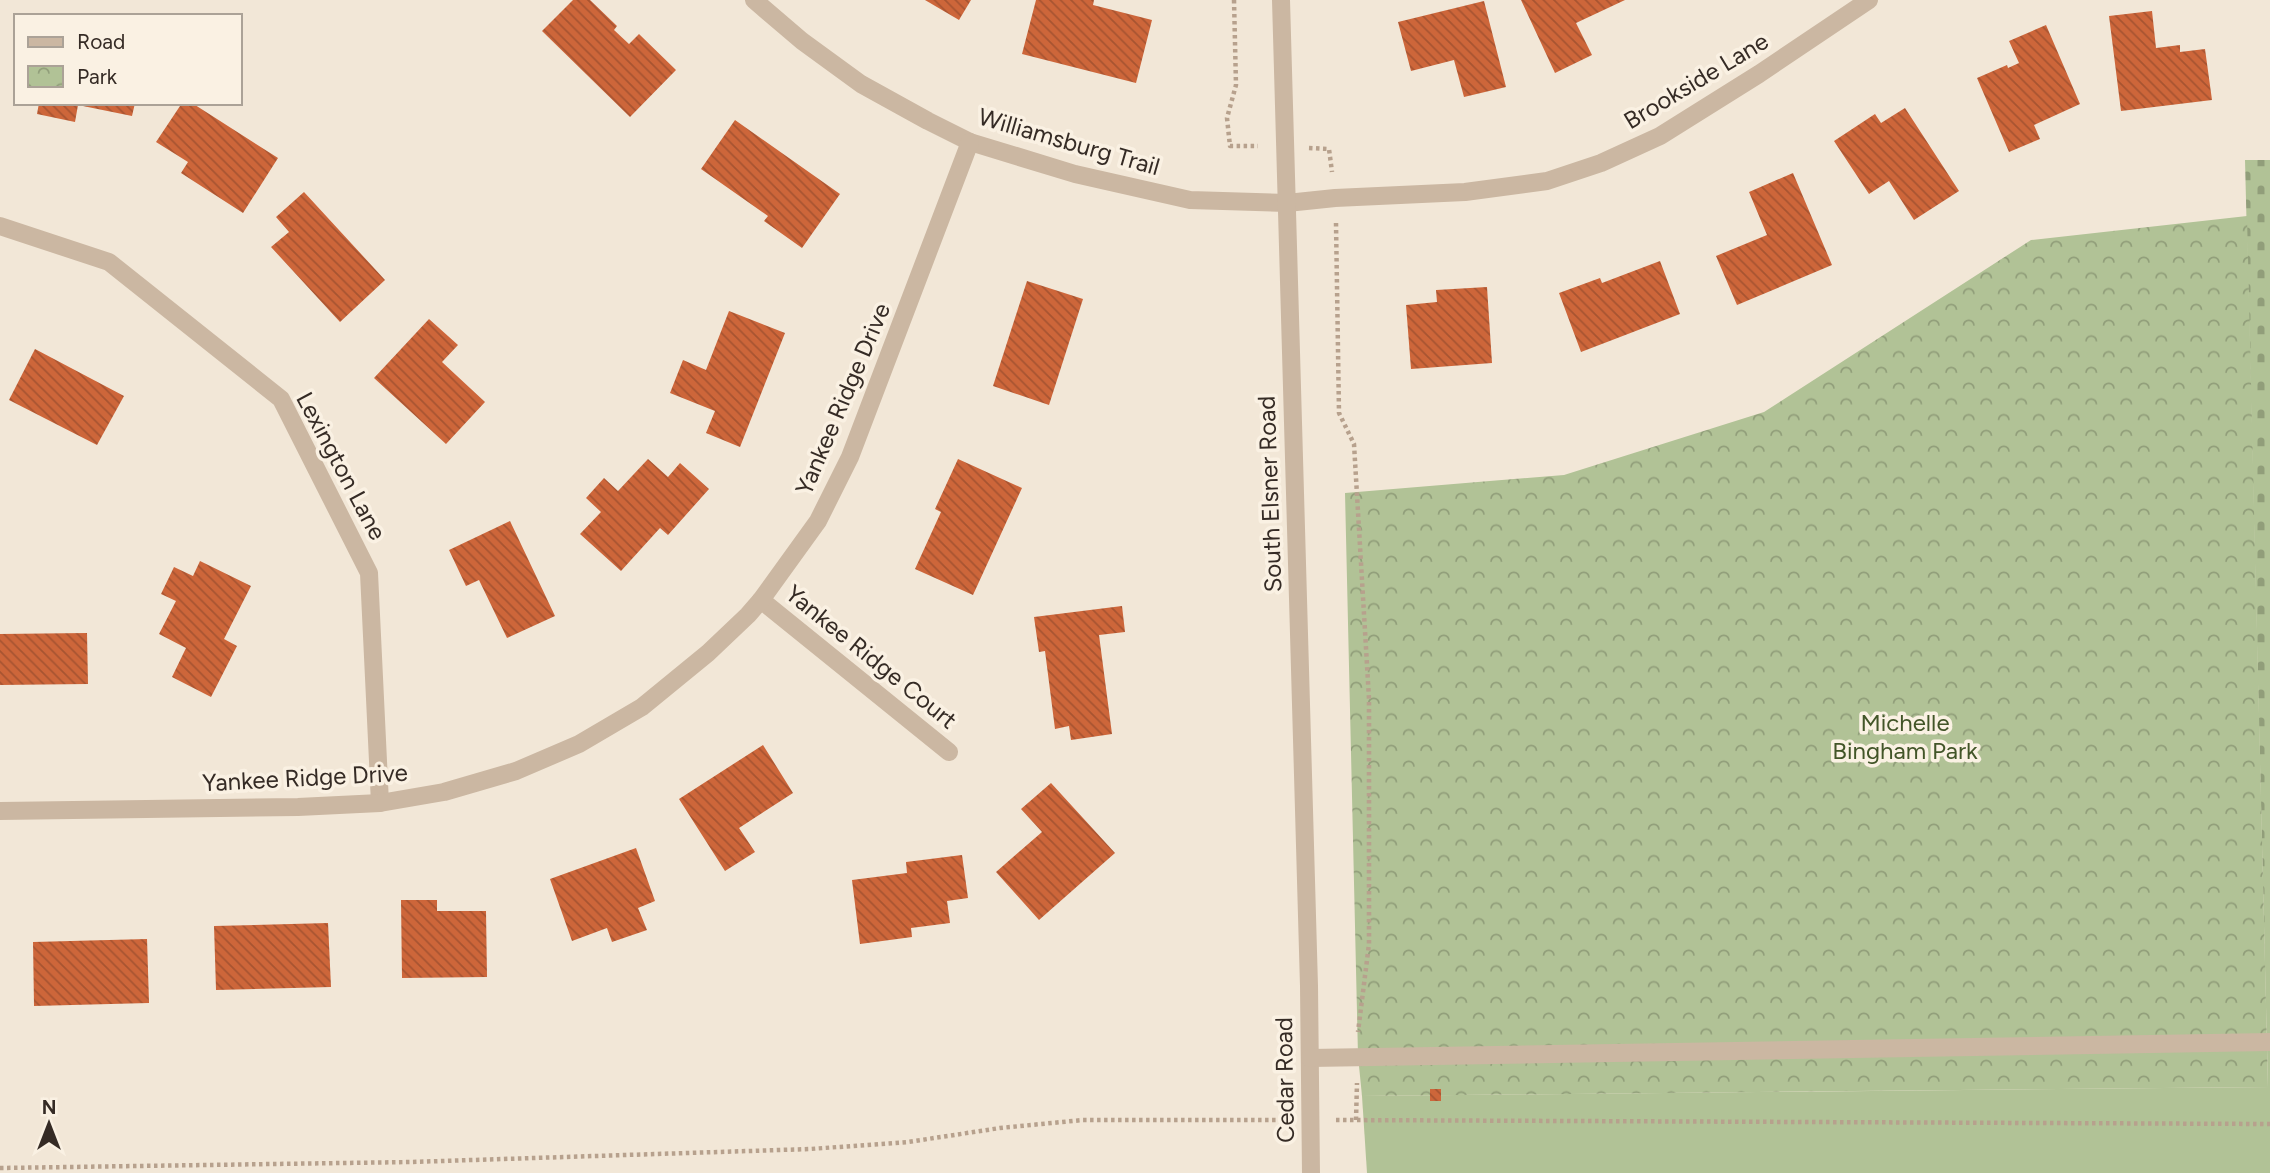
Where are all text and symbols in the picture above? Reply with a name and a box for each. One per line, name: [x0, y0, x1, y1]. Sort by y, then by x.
legend: [14, 14, 242, 105]
street label: Brookside Lane: [1618, 26, 1773, 135]
text: Road: [77, 29, 125, 54]
text: Park: [77, 64, 118, 89]
street label: Williamsburg Trail: [975, 102, 1163, 181]
street label: Yankee Ridge Drive: [789, 299, 896, 499]
street label: Lexington Lane: [290, 387, 393, 545]
street label: South Elsner Road: [1252, 395, 1287, 593]
street label: Yankee Ridge Court: [780, 579, 963, 735]
park label: Michelle Bingham Park: [1832, 708, 1978, 765]
street label: Yankee Ridge Drive: [202, 758, 408, 797]
street label: Cedar Road: [1269, 1017, 1300, 1143]
north arrow: [14, 1089, 84, 1159]
text: N: [42, 1096, 56, 1119]

